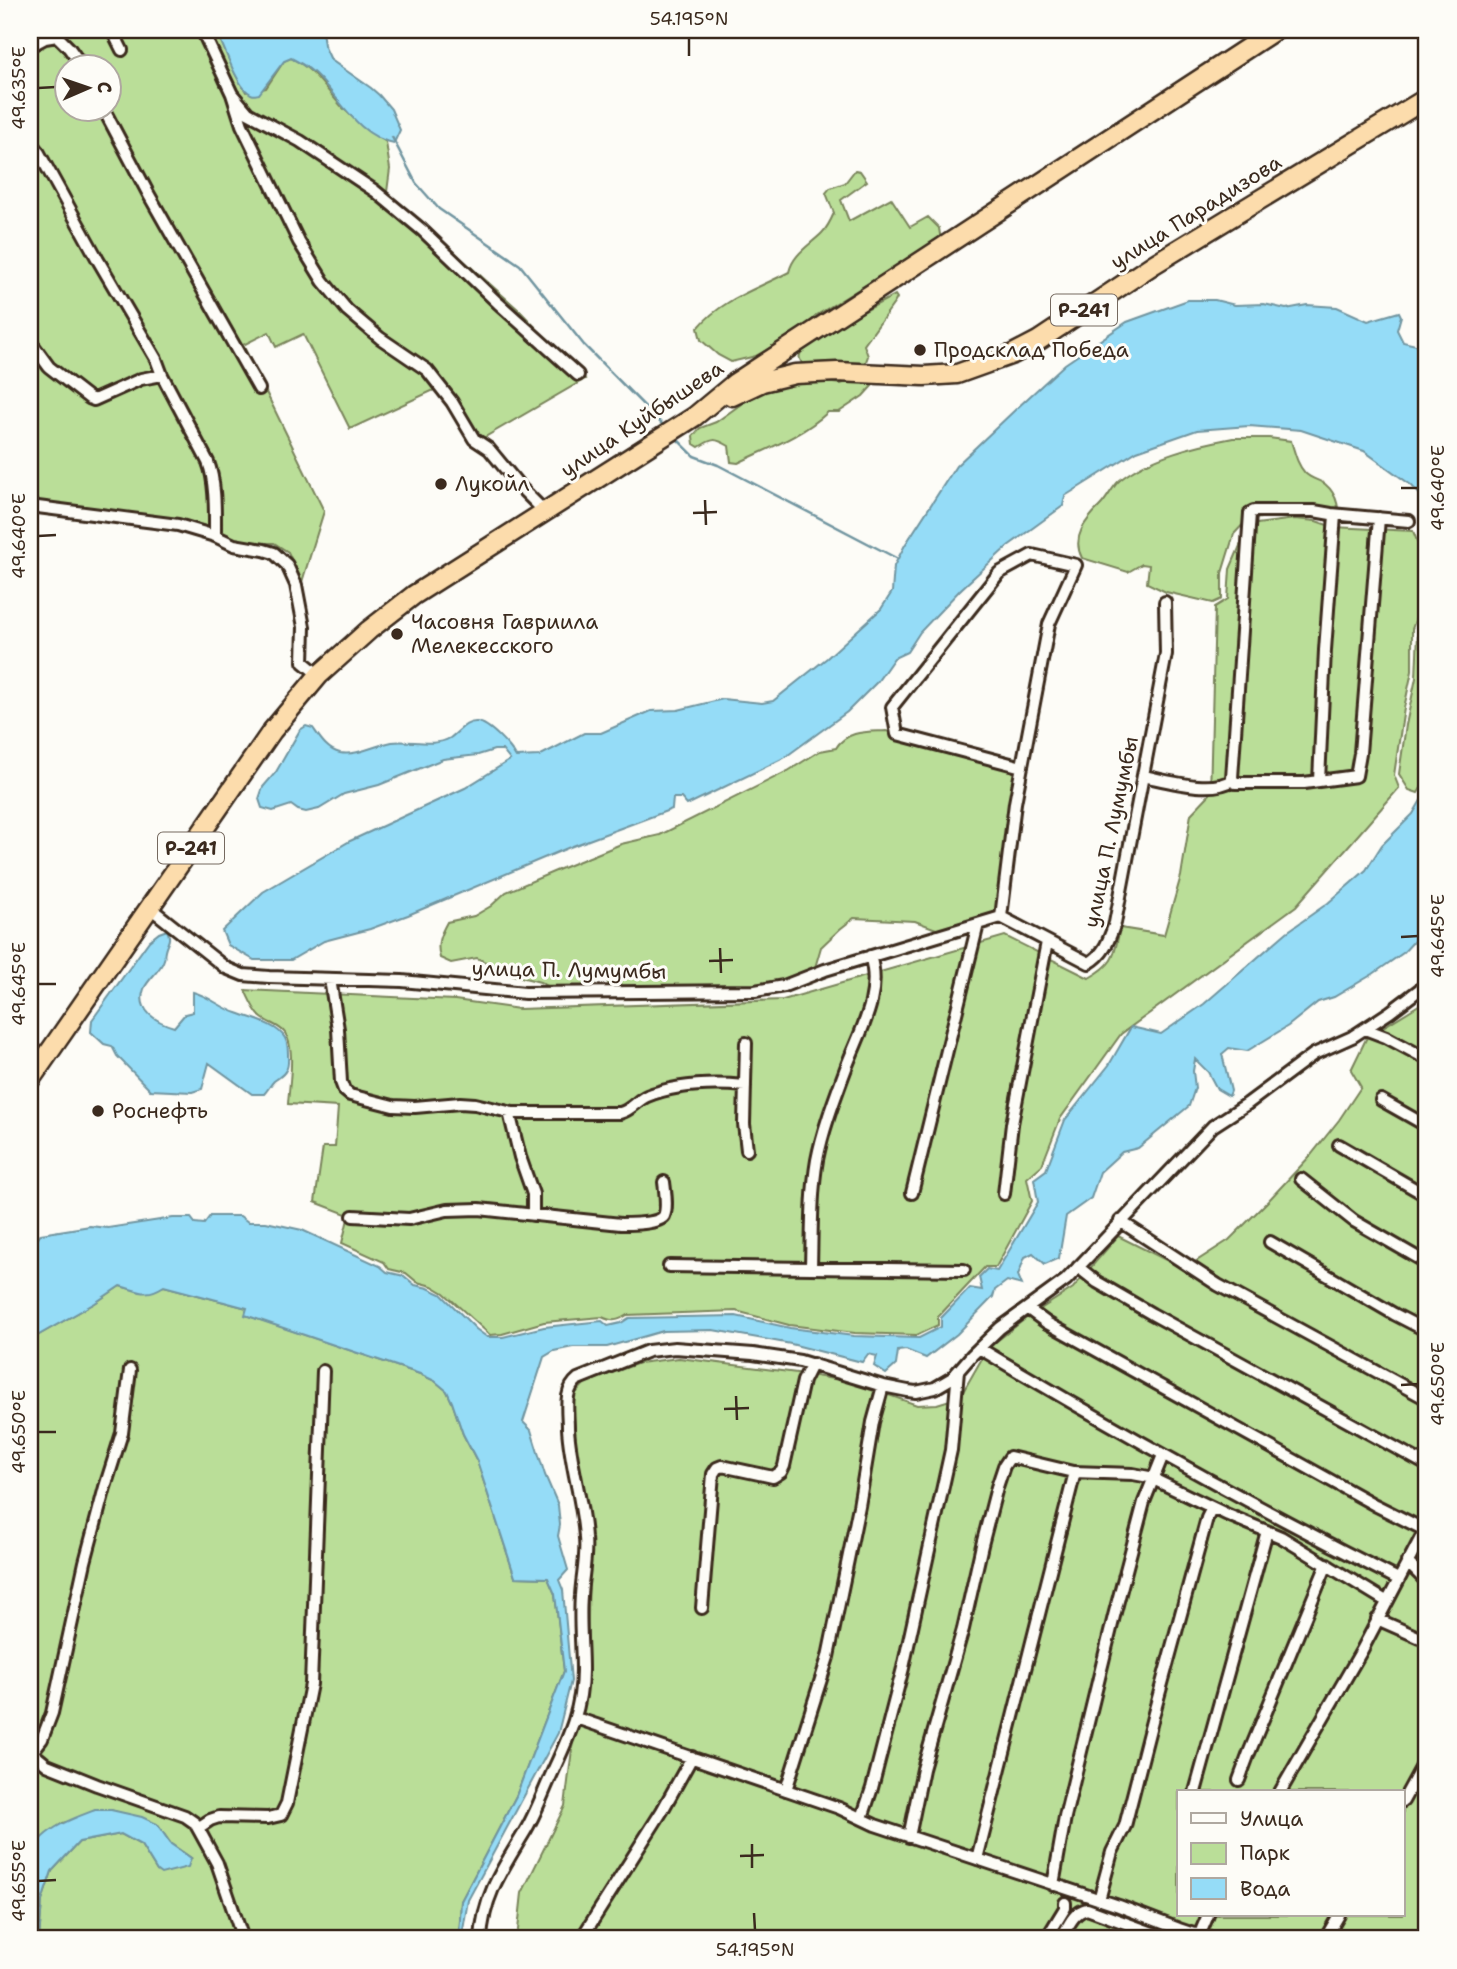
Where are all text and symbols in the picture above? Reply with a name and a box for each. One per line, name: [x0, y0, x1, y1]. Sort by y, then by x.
text: 54.195°N: [650, 7, 728, 31]
text: 49.635°E: [7, 46, 31, 130]
north arrow: [52, 52, 122, 122]
text: С: [92, 81, 117, 94]
street label: улица Парадизова: [1105, 148, 1287, 276]
road number: Р-241: [1051, 294, 1117, 326]
place label: Продсклад Победа: [934, 336, 1129, 364]
marker: Продсклад Победа: [912, 342, 928, 358]
street label: улица Куйбышева: [555, 354, 729, 484]
text: 49.640°E: [1426, 445, 1450, 531]
place label: Лукойл: [455, 470, 530, 498]
marker: Лукойл: [433, 476, 449, 492]
text: 49.640°E: [7, 493, 31, 579]
place label: Часовня Гавриила Мелекесского: [411, 608, 598, 660]
marker: Часовня Гавриила Мелекесского: [389, 626, 405, 642]
street label: улица П. Лумумбы: [1077, 734, 1145, 930]
road number: Р-241: [158, 832, 224, 863]
text: 49.645°E: [1426, 894, 1450, 978]
text: 49.645°E: [7, 942, 31, 1026]
street label: улица П. Лумумбы: [471, 954, 667, 986]
place label: Роснефть: [112, 1097, 208, 1125]
marker: Роснефть: [90, 1103, 106, 1119]
text: 49.650°E: [1426, 1342, 1450, 1426]
text: 49.650°E: [7, 1390, 31, 1474]
legend: [1177, 1790, 1404, 1916]
text: Улица: [1240, 1805, 1303, 1833]
text: Парк: [1240, 1839, 1290, 1867]
text: 49.655°E: [7, 1840, 31, 1922]
text: Вода: [1240, 1875, 1290, 1903]
text: 54.195°N: [716, 1938, 794, 1962]

